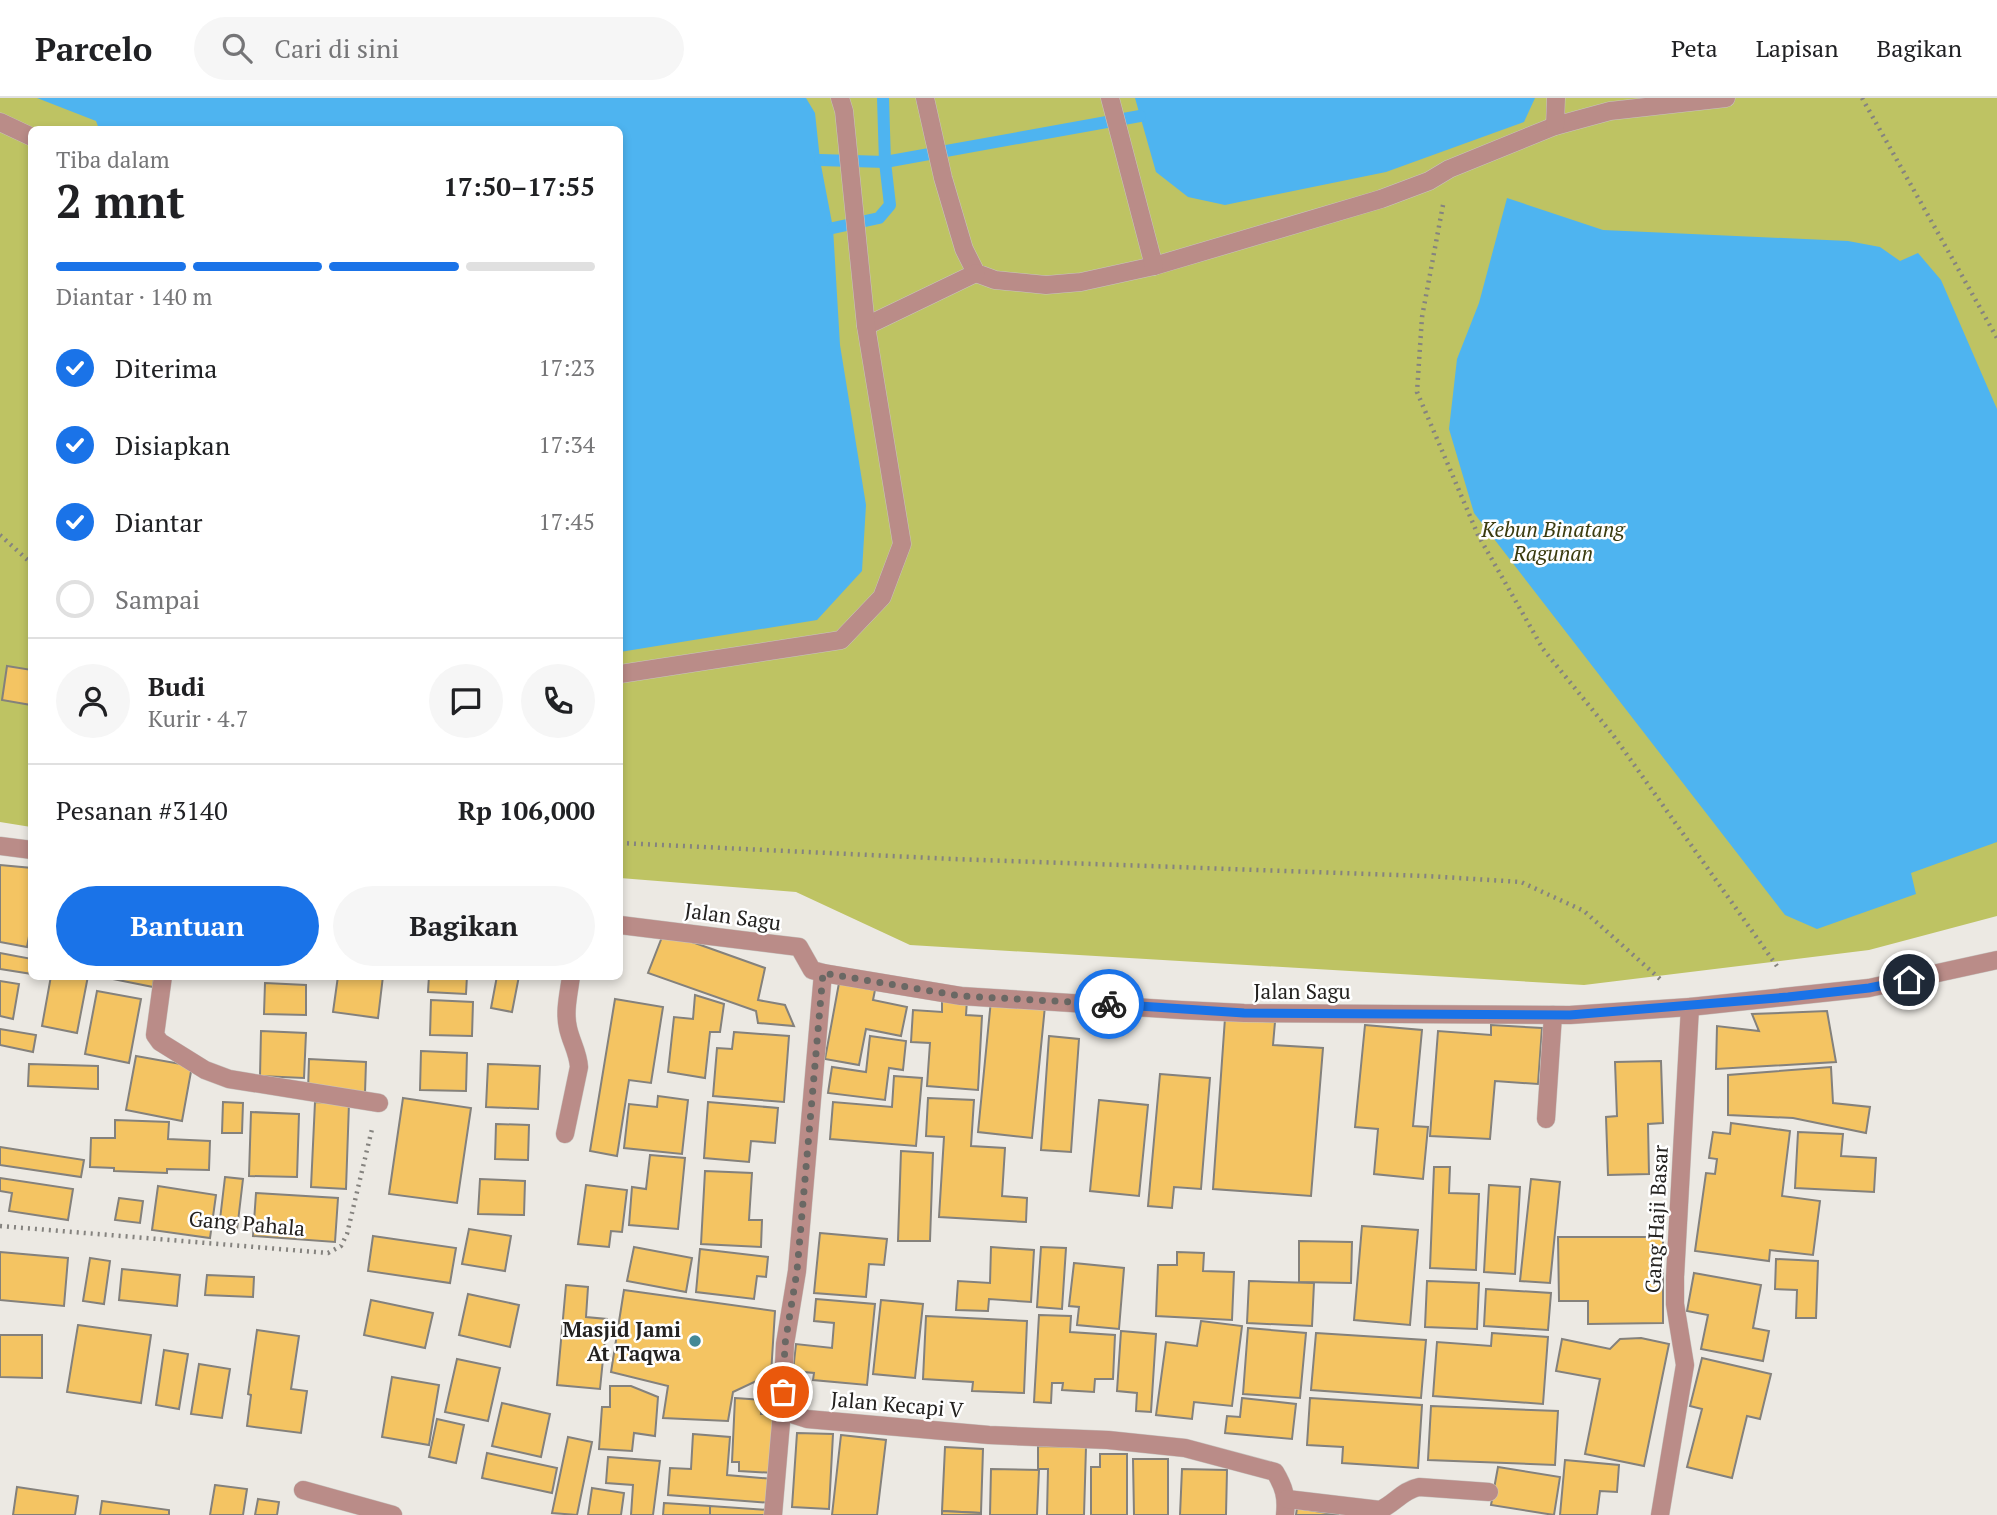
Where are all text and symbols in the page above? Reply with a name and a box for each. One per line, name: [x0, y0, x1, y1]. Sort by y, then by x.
search box: [194, 17, 684, 80]
text: Parcelo: [35, 27, 152, 70]
icon: search: [218, 29, 256, 67]
text: Cari di sini: [274, 31, 399, 65]
text: Peta: [1671, 32, 1718, 64]
text: Lapisan: [1756, 32, 1839, 64]
text: Bagikan: [1877, 32, 1962, 64]
text: Tiba dalam: [56, 144, 170, 175]
text: 17:50–17:55: [443, 169, 595, 203]
text: 2 mnt: [56, 170, 185, 231]
text: Diantar · 140 m: [56, 281, 212, 312]
icon: check: [56, 349, 94, 387]
text: Diterima: [115, 351, 217, 385]
text: 17:23: [538, 352, 595, 383]
icon: check: [56, 426, 94, 464]
text: Disiapkan: [115, 428, 230, 462]
text: 17:34: [538, 429, 595, 460]
icon: check: [56, 503, 94, 541]
text: Diantar: [115, 505, 203, 539]
text: 17:45: [538, 506, 595, 537]
park label: Kebun Binatang Ragunan: [1480, 515, 1626, 567]
text: Sampai: [115, 582, 200, 616]
button: person: [56, 664, 130, 738]
button: chat: [429, 664, 503, 738]
button: phone: [521, 664, 595, 738]
text: Budi: [148, 669, 205, 703]
text: Kurir · 4.7: [148, 703, 248, 734]
text: Pesanan #3140: [56, 793, 228, 827]
text: Rp 106,000: [458, 793, 595, 827]
button: Bantuan: [56, 886, 319, 966]
button: Bagikan: [333, 886, 595, 966]
street label: Jalan Sagu: [683, 895, 783, 937]
pin: [1879, 950, 1939, 1010]
icon: home: [1890, 961, 1928, 999]
courier: [1074, 969, 1144, 1039]
street label: Jalan Sagu: [1253, 977, 1351, 1005]
icon: bike: [1090, 985, 1128, 1023]
street label: Gang Haji Basar: [1638, 1144, 1674, 1294]
street label: Gang Pahala: [188, 1204, 307, 1242]
place label: Masjid Jami At Taqwa: [563, 1315, 681, 1367]
marker: Masjid Jami At Taqwa: [687, 1333, 703, 1349]
pin: [753, 1362, 813, 1422]
icon: bag: [764, 1373, 802, 1411]
street label: Jalan Kecapi V: [830, 1384, 965, 1424]

